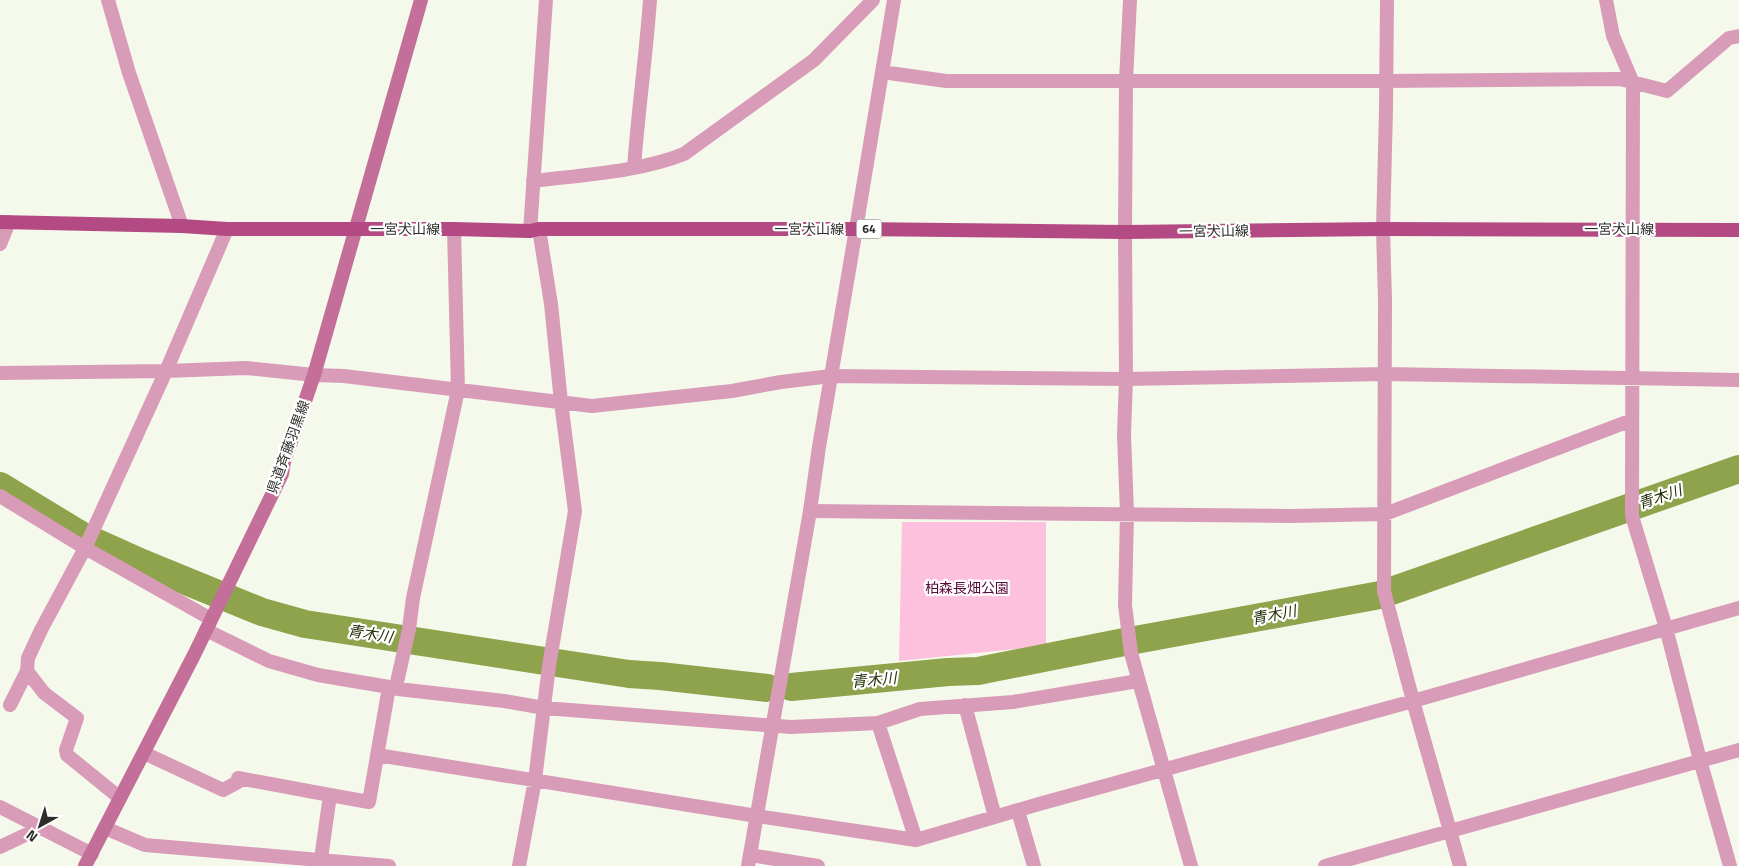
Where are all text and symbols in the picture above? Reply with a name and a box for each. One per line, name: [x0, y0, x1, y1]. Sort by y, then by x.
street label: 一宮犬山線: [370, 218, 440, 239]
street label: 一宮犬山線: [774, 218, 844, 239]
street label: 一宮犬山線: [1584, 218, 1654, 239]
street label: 一宮犬山線: [1179, 219, 1249, 242]
road number: 64: [856, 220, 882, 238]
street label: 県道斉藤羽黒線: [261, 397, 314, 496]
water label: 青木川: [1635, 478, 1687, 515]
park label: 柏森長畑公園: [925, 577, 1009, 598]
water label: 青木川: [1250, 599, 1300, 630]
water label: 青木川: [346, 619, 396, 649]
water label: 青木川: [851, 666, 899, 693]
north arrow: [15, 801, 65, 851]
text: N: [21, 825, 42, 848]

